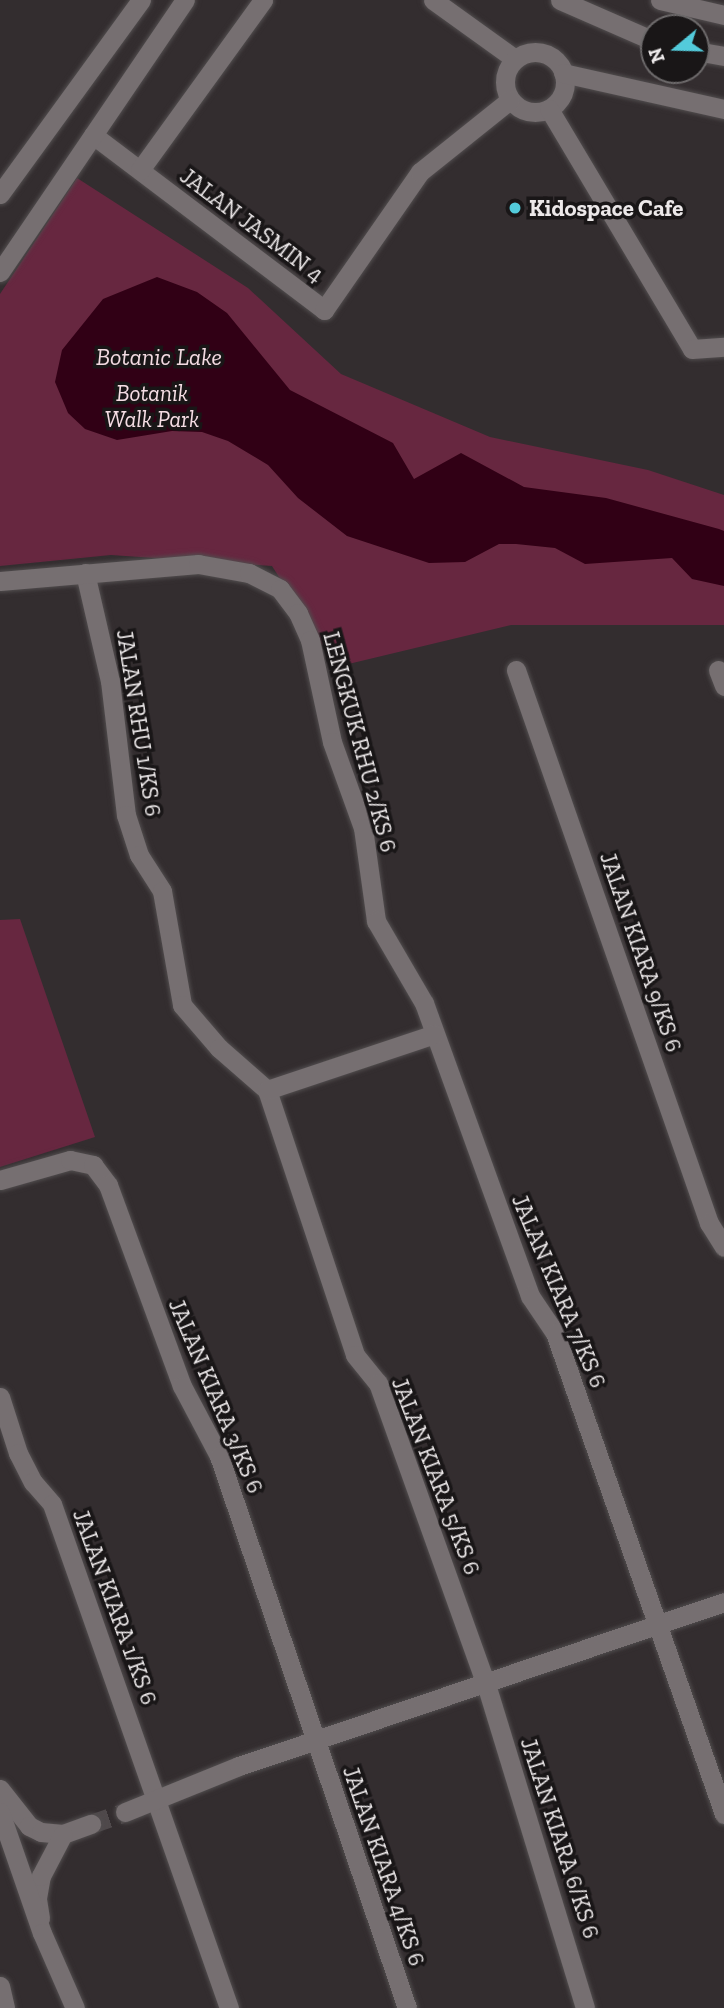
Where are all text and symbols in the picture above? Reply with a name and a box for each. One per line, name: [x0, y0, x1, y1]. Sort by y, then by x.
north arrow: [640, 14, 710, 84]
text: N: [643, 45, 670, 66]
street label: JALAN JASMIN 4: [174, 162, 330, 288]
place label: Kidospace Cafe: [529, 194, 683, 222]
marker: Kidospace Cafe: [507, 200, 523, 216]
water label: Botanic Lake: [96, 343, 222, 371]
park label: Botanik Walk Park: [105, 379, 199, 433]
street label: JALAN RHU 1/KS 6: [111, 628, 167, 818]
street label: LENGKUK RHU 2/KS 6: [317, 629, 403, 855]
street label: JALAN KIARA 9/KS 6: [594, 848, 688, 1056]
street label: JALAN KIARA 7/KS 6: [506, 1190, 612, 1392]
street label: JALAN KIARA 3/KS 6: [162, 1294, 270, 1498]
street label: JALAN KIARA 5/KS 6: [386, 1373, 486, 1579]
street label: JALAN KIARA 1/KS 6: [67, 1505, 163, 1709]
street label: JALAN KIARA 6/KS 6: [514, 1734, 606, 1942]
street label: JALAN KIARA 4/KS 6: [337, 1762, 431, 1970]

